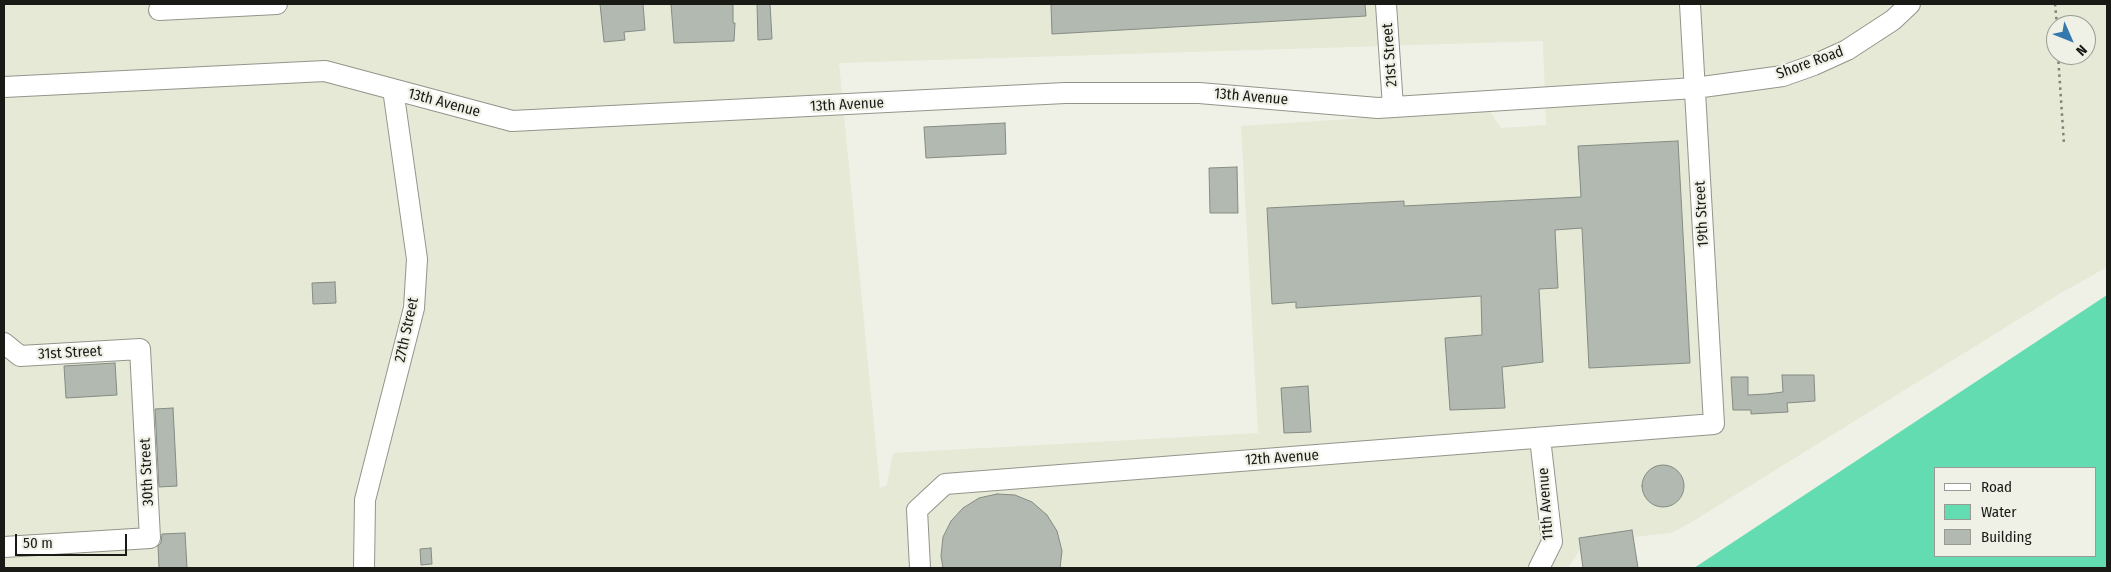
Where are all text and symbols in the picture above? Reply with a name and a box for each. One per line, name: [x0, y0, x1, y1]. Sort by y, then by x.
north arrow: [2046, 15, 2096, 65]
street label: 21st Street: [1379, 23, 1401, 87]
text: N: [2072, 41, 2090, 59]
street label: Shore Road: [1774, 43, 1846, 83]
street label: 13th Avenue: [406, 85, 482, 121]
street label: 13th Avenue: [1213, 85, 1289, 109]
street label: 13th Avenue: [810, 94, 884, 116]
street label: 19th Street: [1691, 180, 1713, 248]
street label: 27th Street: [391, 296, 423, 364]
street label: 31st Street: [38, 342, 102, 364]
street label: 30th Street: [136, 438, 158, 506]
street label: 12th Avenue: [1245, 446, 1319, 470]
street label: 11th Avenue: [1534, 467, 1558, 541]
legend: [1934, 467, 2096, 557]
text: Road: [1981, 478, 2012, 496]
text: Water: [1981, 503, 2016, 521]
scale bar: [18, 524, 130, 556]
text: Building: [1981, 528, 2032, 546]
text: 50 m: [23, 534, 53, 552]

